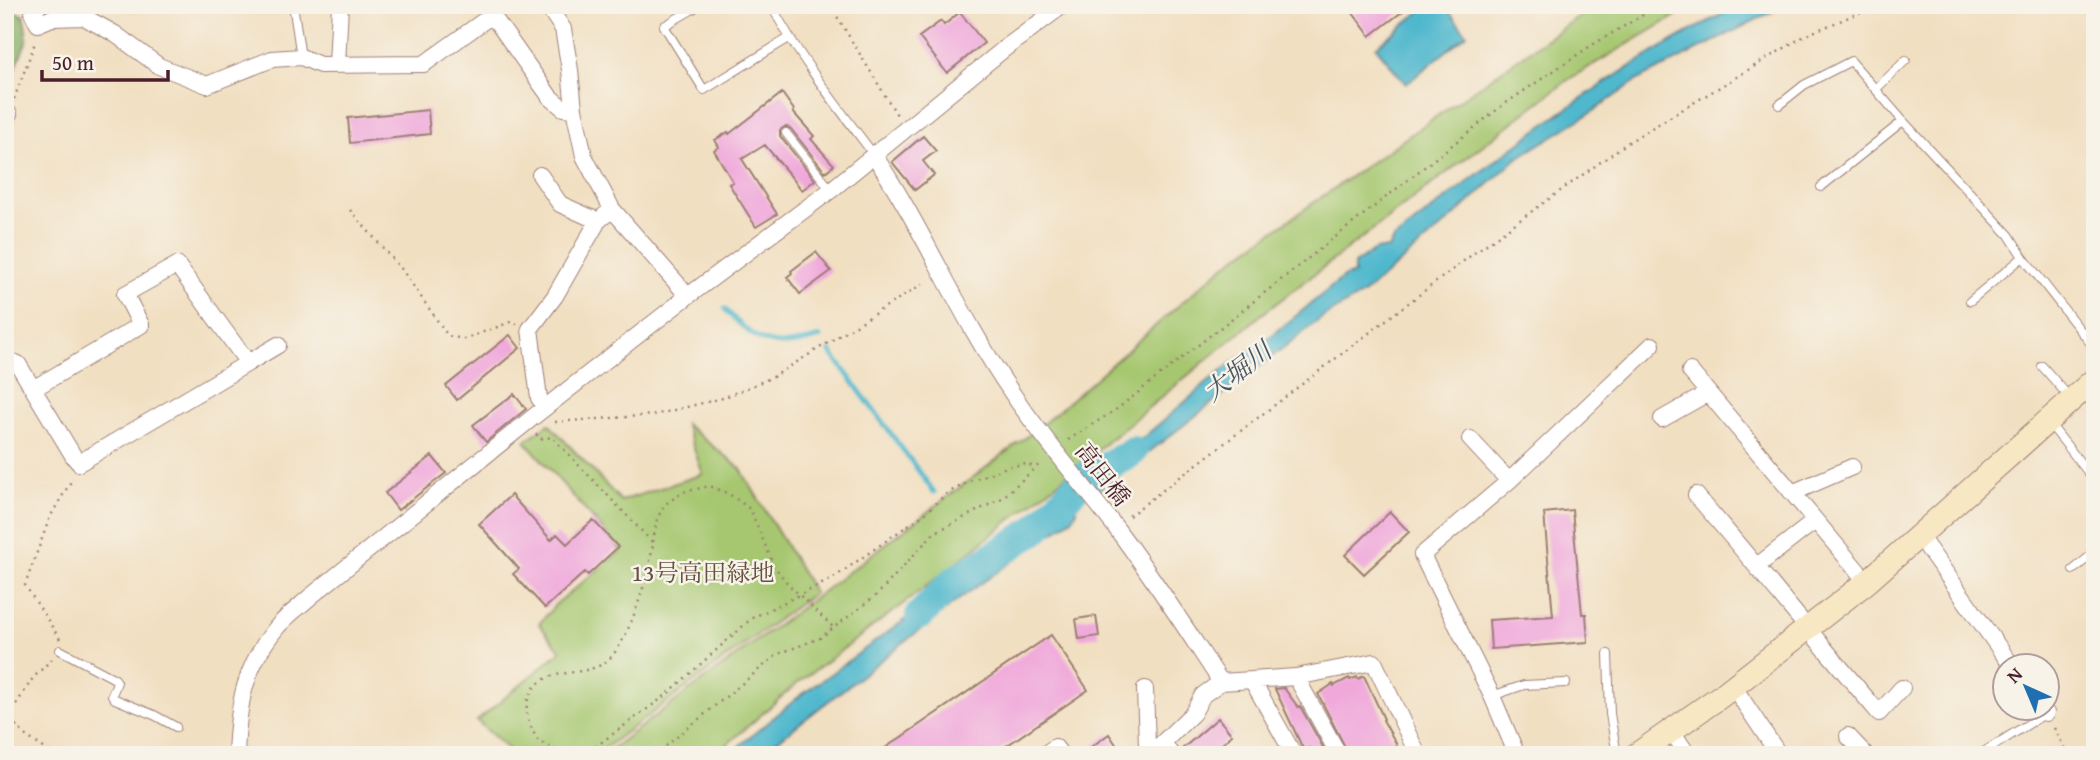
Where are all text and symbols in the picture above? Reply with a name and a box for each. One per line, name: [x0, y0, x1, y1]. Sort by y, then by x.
scale bar: [42, 38, 168, 82]
text: 50 m: [52, 47, 94, 78]
water label: 大堀川: [1194, 330, 1282, 410]
street label: 高田橋: [1067, 435, 1139, 513]
park label: 13号高田緑地: [631, 555, 775, 590]
north arrow: [1992, 652, 2062, 722]
text: N: [2000, 660, 2029, 689]

